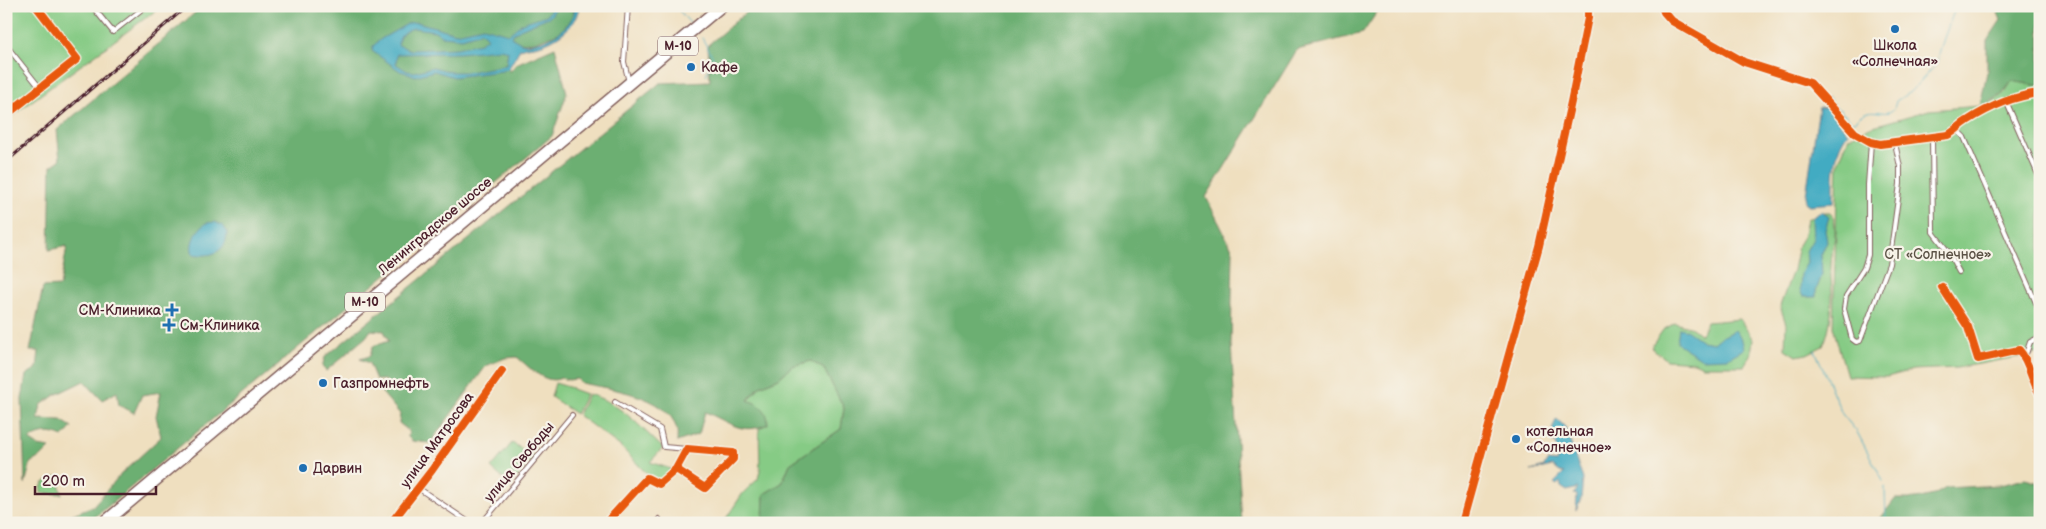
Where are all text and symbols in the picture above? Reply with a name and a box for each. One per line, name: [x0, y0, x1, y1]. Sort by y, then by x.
marker: Школа «Солнечная»: [1889, 23, 1901, 35]
road number: М-10: [658, 36, 698, 56]
place label: Школа «Солнечная»: [1852, 37, 1939, 70]
place label: Кафе: [701, 59, 738, 76]
marker: Кафе: [685, 61, 697, 73]
street label: Ленинградское шоссе: [374, 173, 495, 279]
park label: СТ «Солнечное»: [1884, 246, 1992, 263]
road number: М-10: [345, 292, 385, 312]
place label: СМ-Клиника: [79, 302, 162, 319]
marker: СМ-Клиника: [165, 303, 179, 317]
place label: См-Клиника: [180, 317, 261, 334]
marker: См-Клиника: [162, 318, 176, 332]
place label: Газпромнефть: [333, 375, 429, 392]
marker: Газпромнефть: [317, 377, 329, 389]
street label: улица Матросова: [397, 388, 478, 491]
street label: улица Свободы: [480, 418, 558, 506]
place label: котельная «Солнечное»: [1526, 423, 1612, 456]
marker: котельная «Солнечное»: [1510, 433, 1522, 445]
place label: Дарвин: [313, 460, 362, 477]
marker: Дарвин: [297, 462, 309, 474]
scale bar: [35, 464, 156, 496]
text: 200 m: [42, 472, 85, 491]

